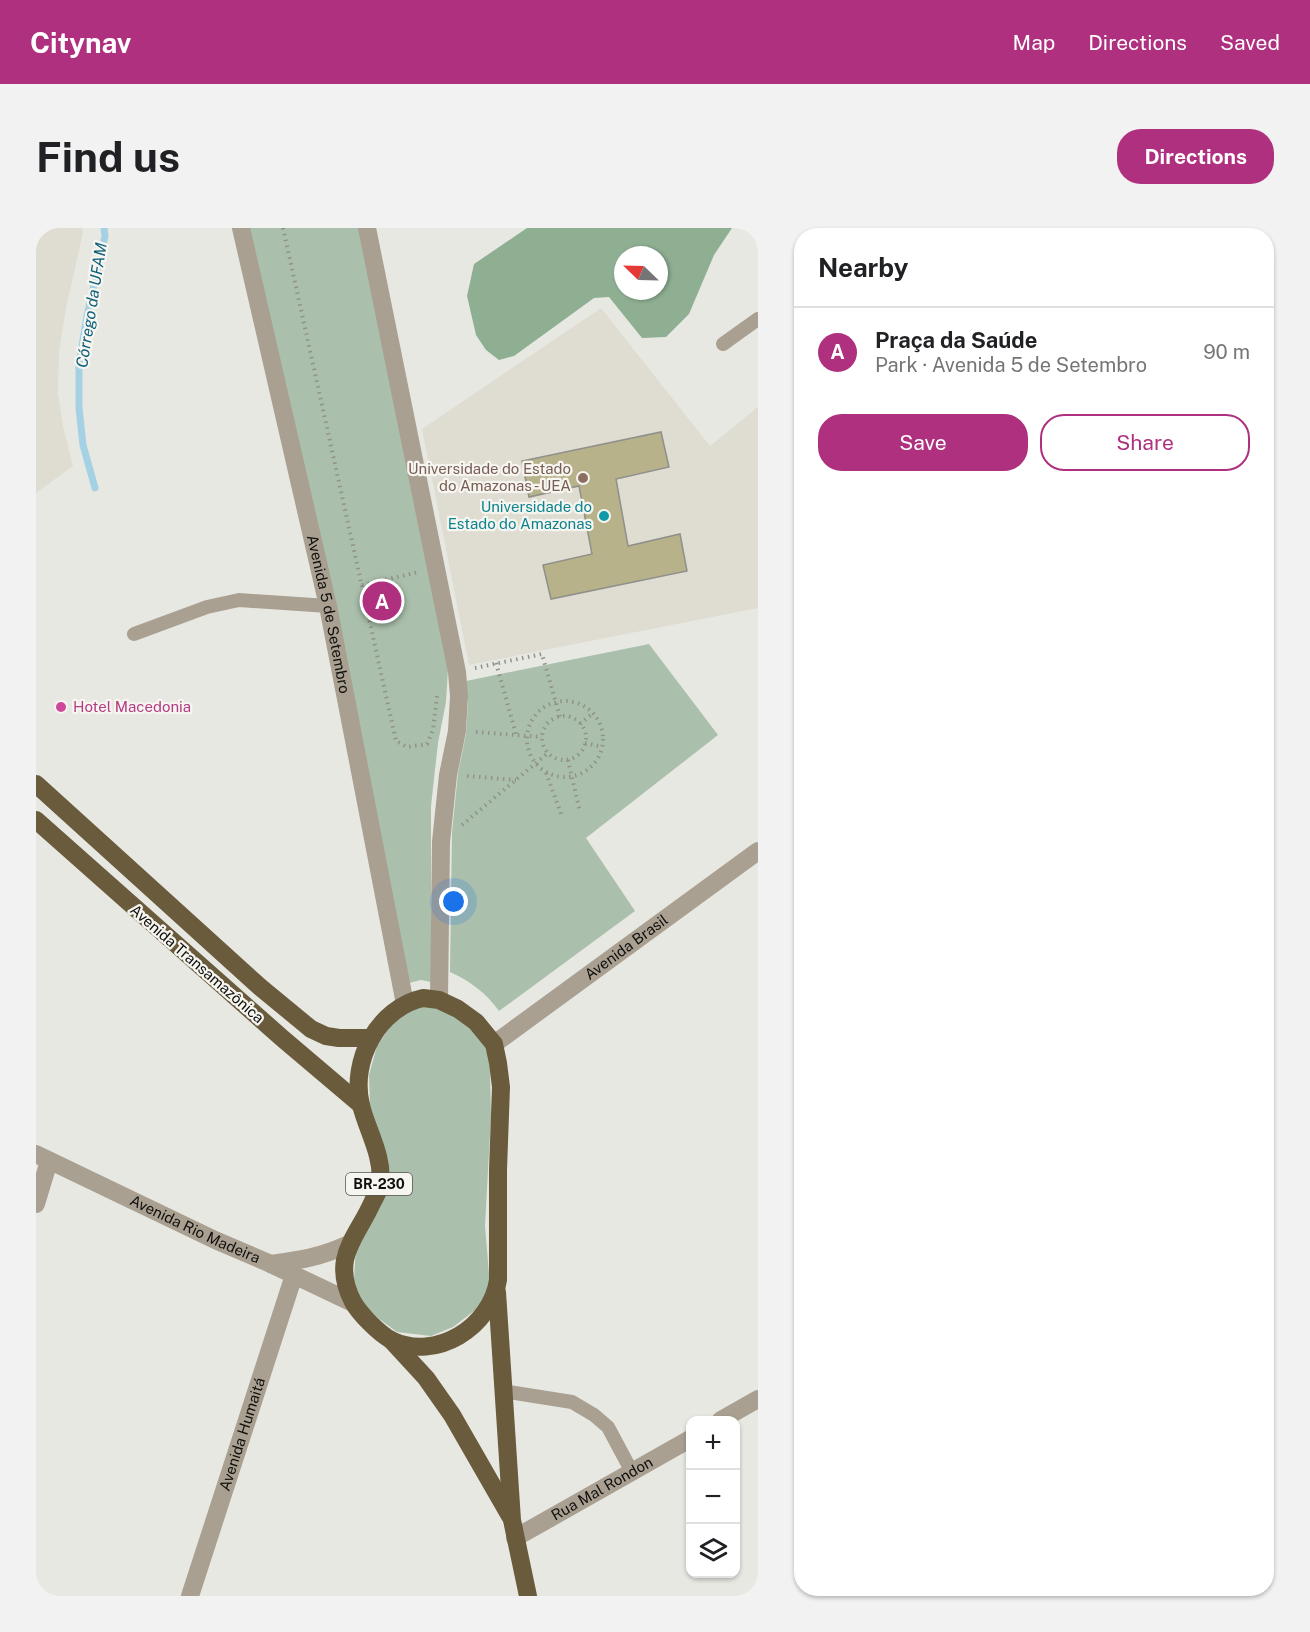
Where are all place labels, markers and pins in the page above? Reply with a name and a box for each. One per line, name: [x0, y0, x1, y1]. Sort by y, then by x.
place label: Universidade do Estado do Amazonas - UEA: [408, 460, 571, 494]
marker: Universidade do Estado do Amazonas - UEA: [576, 471, 590, 485]
place label: Universidade do Estado do Amazonas: [448, 498, 592, 532]
marker: Universidade do Estado do Amazonas: [597, 509, 611, 523]
pin: A: [362, 578, 402, 623]
place label: Hotel Macedonia: [73, 698, 191, 715]
marker: Hotel Macedonia: [54, 700, 68, 714]

